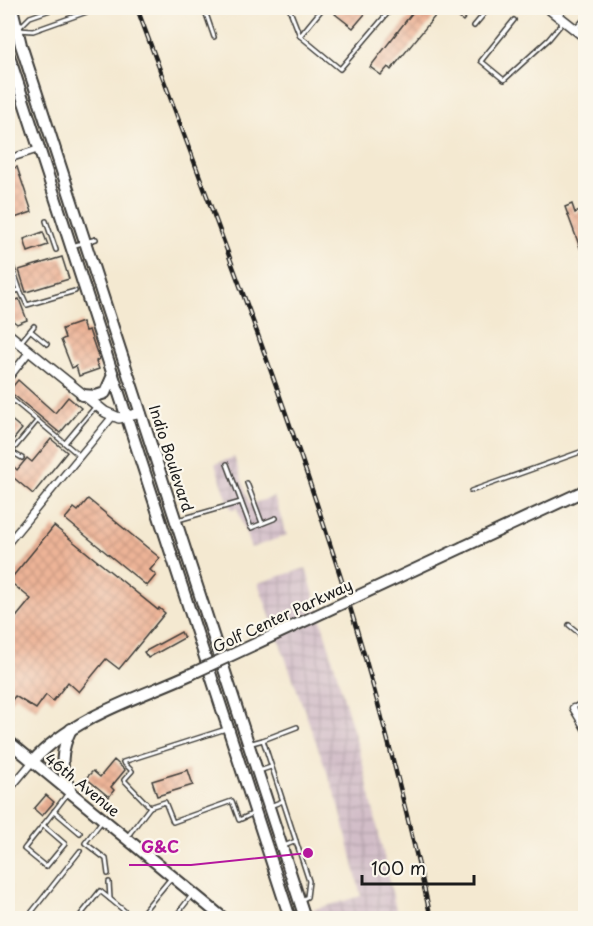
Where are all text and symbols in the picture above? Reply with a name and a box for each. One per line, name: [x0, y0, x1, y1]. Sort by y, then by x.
street label: Indio Boulevard: [144, 401, 200, 515]
street label: Golf Center Parkway: [208, 572, 356, 658]
street label: 46th Avenue: [40, 746, 126, 822]
callout: G&C: [129, 831, 191, 865]
text: G&C: [141, 834, 179, 858]
scale bar: [362, 848, 474, 886]
text: 100 m: [371, 854, 426, 881]

